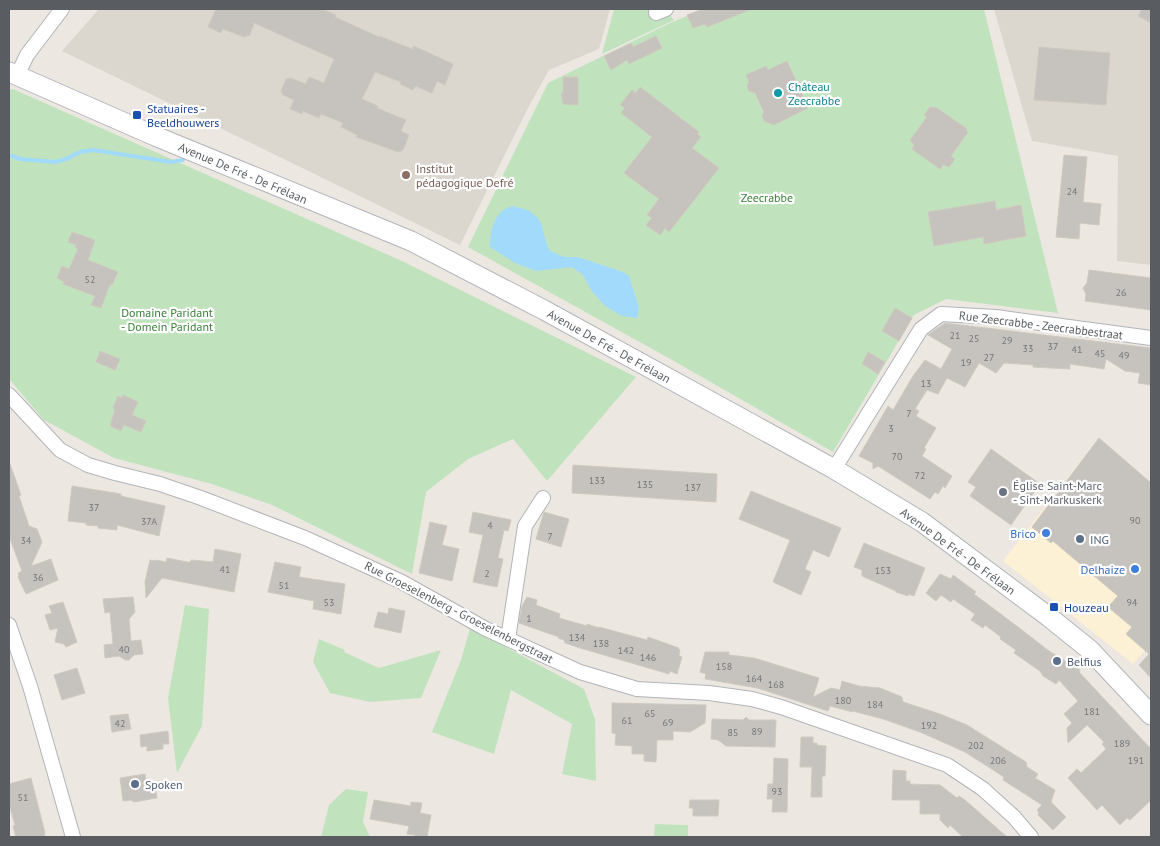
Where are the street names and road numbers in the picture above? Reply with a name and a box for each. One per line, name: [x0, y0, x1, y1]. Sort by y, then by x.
street label: Avenue De Fré - De Frélaan: [176, 139, 310, 207]
street label: Avenue De Fré - De Frélaan: [545, 306, 673, 386]
street label: Rue Zeecrabbe - Zeecrabbestraat: [958, 308, 1124, 342]
street label: Avenue De Fré - De Frélaan: [898, 504, 1018, 598]
street label: Rue Groeselenberg - Groeselenbergstraat: [362, 558, 556, 666]

